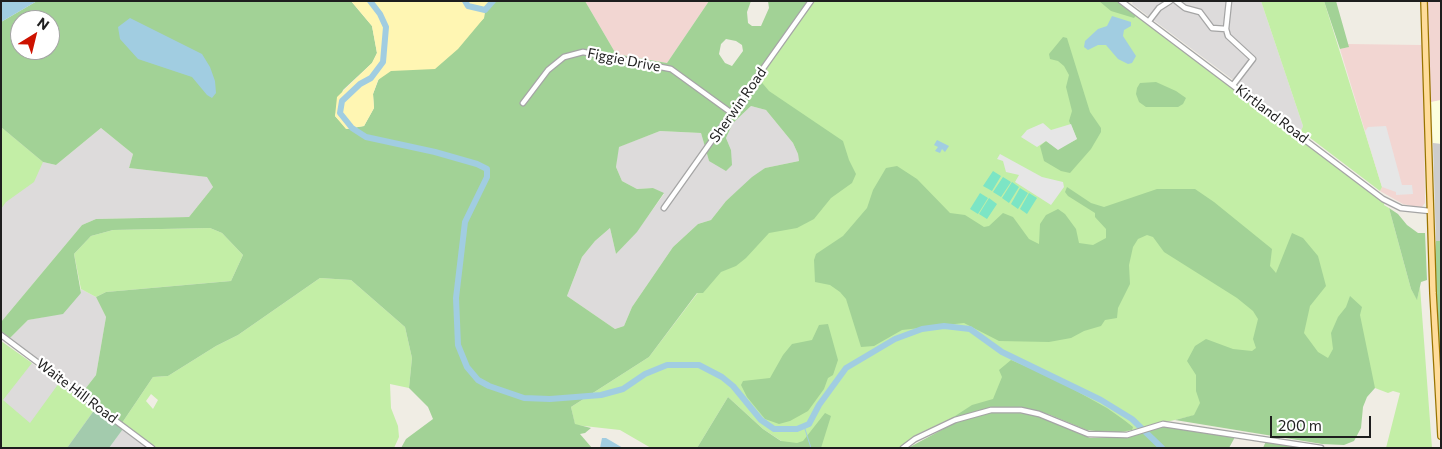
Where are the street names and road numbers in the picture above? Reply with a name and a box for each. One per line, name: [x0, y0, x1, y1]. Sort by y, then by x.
street label: Figgie Drive: [586, 45, 662, 75]
street label: Sherwin Road: [706, 64, 770, 146]
street label: Kirtland Road: [1232, 81, 1312, 147]
street label: Waite Hill Road: [33, 355, 121, 427]

